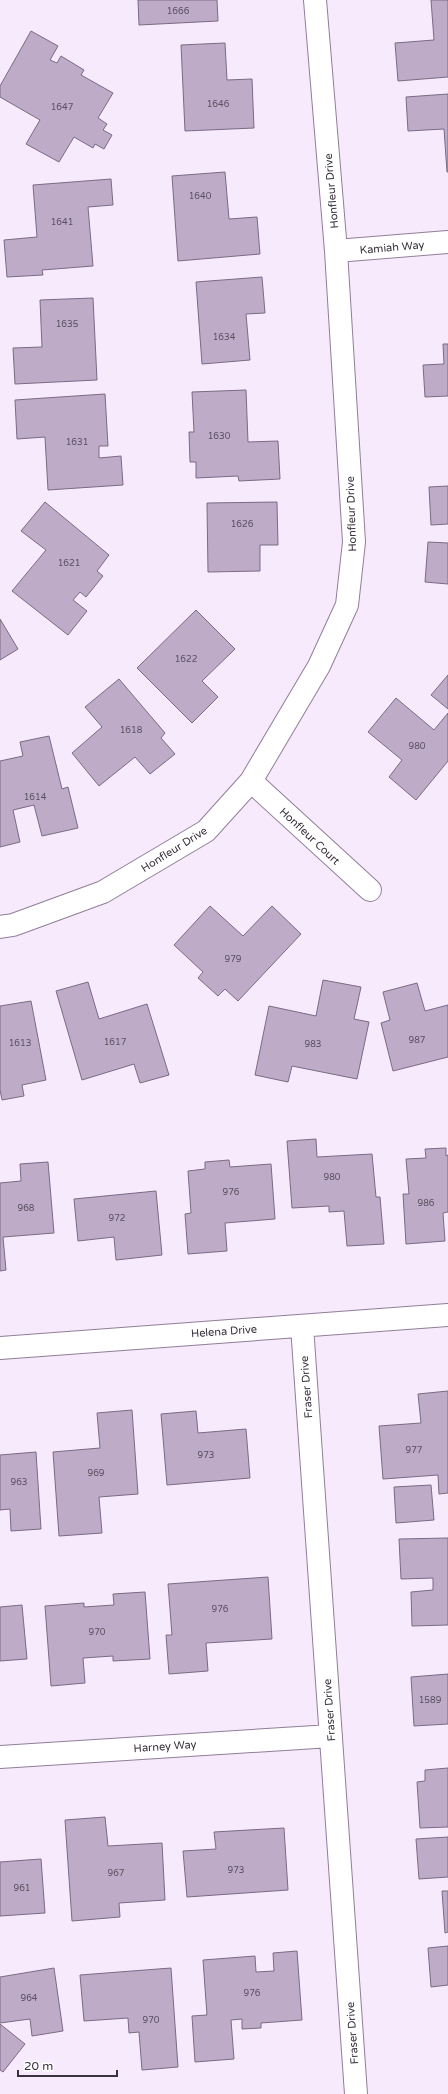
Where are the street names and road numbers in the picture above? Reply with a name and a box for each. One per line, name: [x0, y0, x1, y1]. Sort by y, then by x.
street label: Honfleur Drive: [322, 153, 341, 229]
street label: Kamiah Way: [359, 238, 425, 257]
street label: Honfleur Drive: [344, 476, 359, 552]
street label: Honfleur Court: [277, 805, 342, 868]
street label: Honfleur Drive: [139, 824, 210, 875]
street label: Helena Drive: [191, 1323, 258, 1340]
street label: Fraser Drive: [298, 1355, 315, 1419]
street label: Fraser Drive: [321, 1678, 338, 1742]
street label: Harney Way: [133, 1738, 197, 1755]
street label: Fraser Drive: [344, 2001, 361, 2065]

